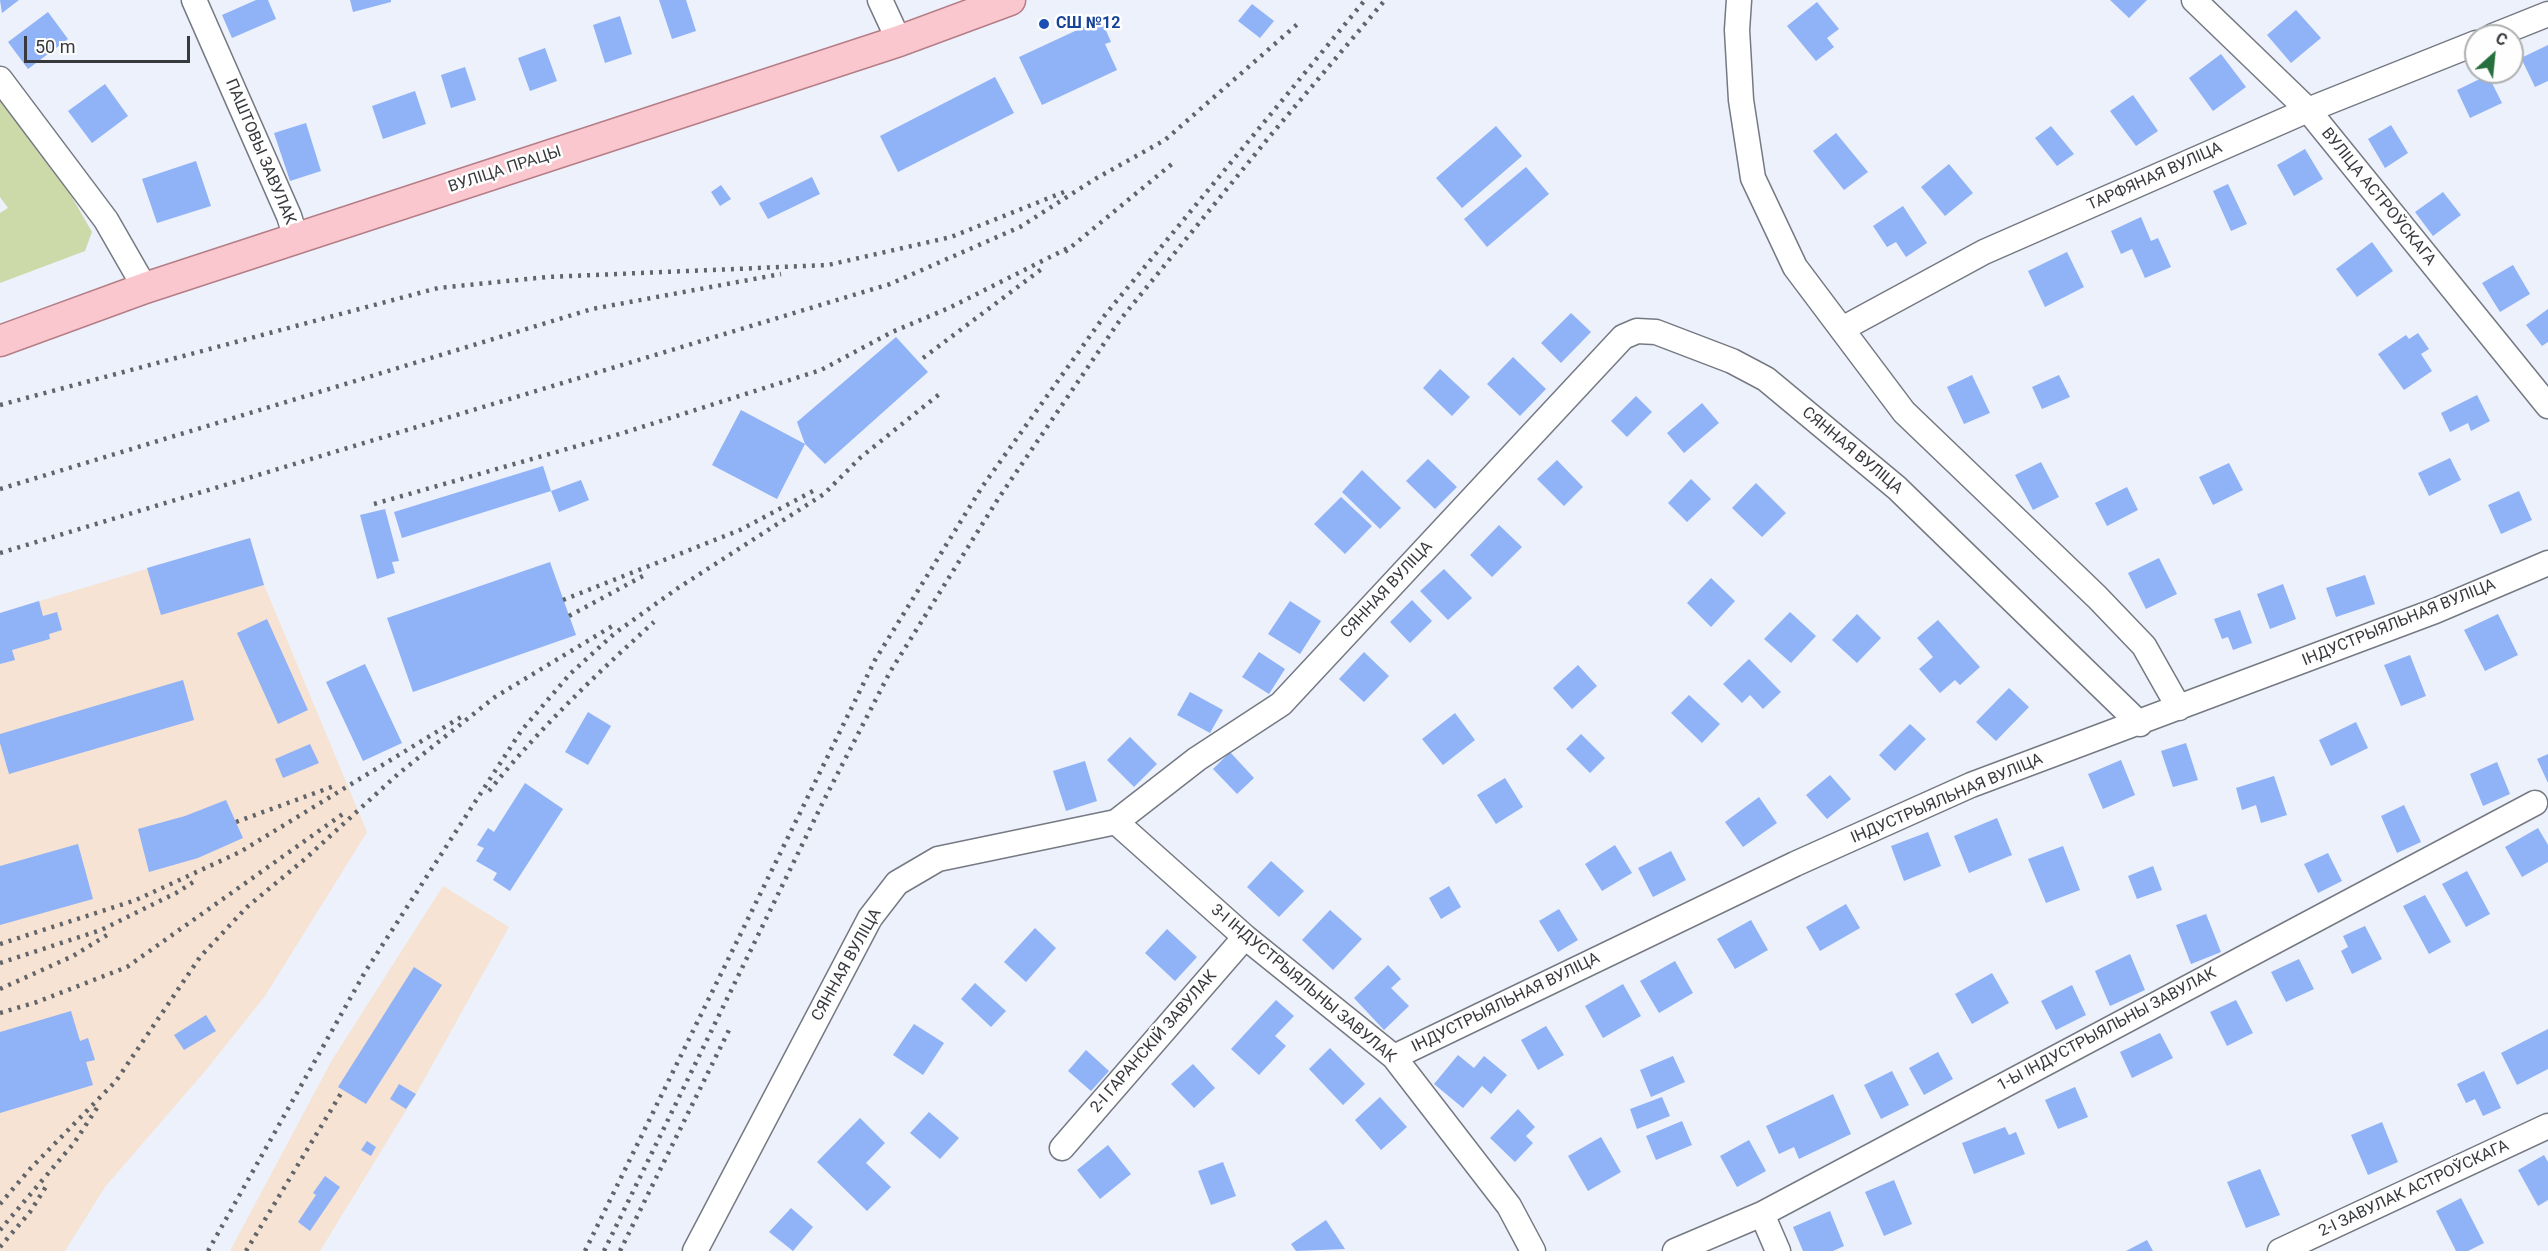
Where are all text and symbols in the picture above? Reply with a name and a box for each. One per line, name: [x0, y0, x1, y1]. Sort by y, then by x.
place label: СШ №12: [1056, 14, 1120, 34]
marker: СШ №12: [1037, 17, 1051, 31]
scale bar: [27, 24, 194, 62]
north arrow: [2464, 24, 2524, 84]
text: С: [2493, 28, 2510, 50]
text: 50 m: [35, 36, 75, 57]
street label: ПАШТОВЫ ЗАВУЛАК: [221, 76, 299, 228]
street label: ВУЛІЦА АСТРОЎСКАГА: [2317, 124, 2439, 270]
street label: ТАРФЯНАЯ ВУЛІЦА: [2085, 139, 2225, 215]
street label: ВУЛІЦА ПРАЦЫ: [446, 143, 564, 197]
street label: СЯННАЯ ВУЛІЦА: [1798, 403, 1906, 499]
street label: СЯННАЯ ВУЛІЦА: [1337, 538, 1437, 642]
street label: ІНДУСТРЫЯЛЬНАЯ ВУЛІЦА: [2300, 575, 2498, 671]
street label: ІНДУСТРЫЯЛЬНАЯ ВУЛІЦА: [1848, 750, 2046, 848]
street label: 3-І ІНДУСТРЫЯЛЬНЫ ЗАВУЛАК: [1207, 901, 1399, 1067]
street label: СЯННАЯ ВУЛІЦА: [808, 905, 886, 1025]
street label: ІНДУСТРЫЯЛЬНАЯ ВУЛІЦА: [1409, 949, 1603, 1057]
street label: 1-Ы ІНДУСТРЫЯЛЬНЫ ЗАВУЛАК: [1994, 964, 2220, 1096]
street label: 2-І ГАРАНСКІЙ ЗАВУЛАК: [1087, 967, 1221, 1117]
street label: 2-І ЗАВУЛАК АСТРОЎСКАГА: [2316, 1136, 2512, 1242]

